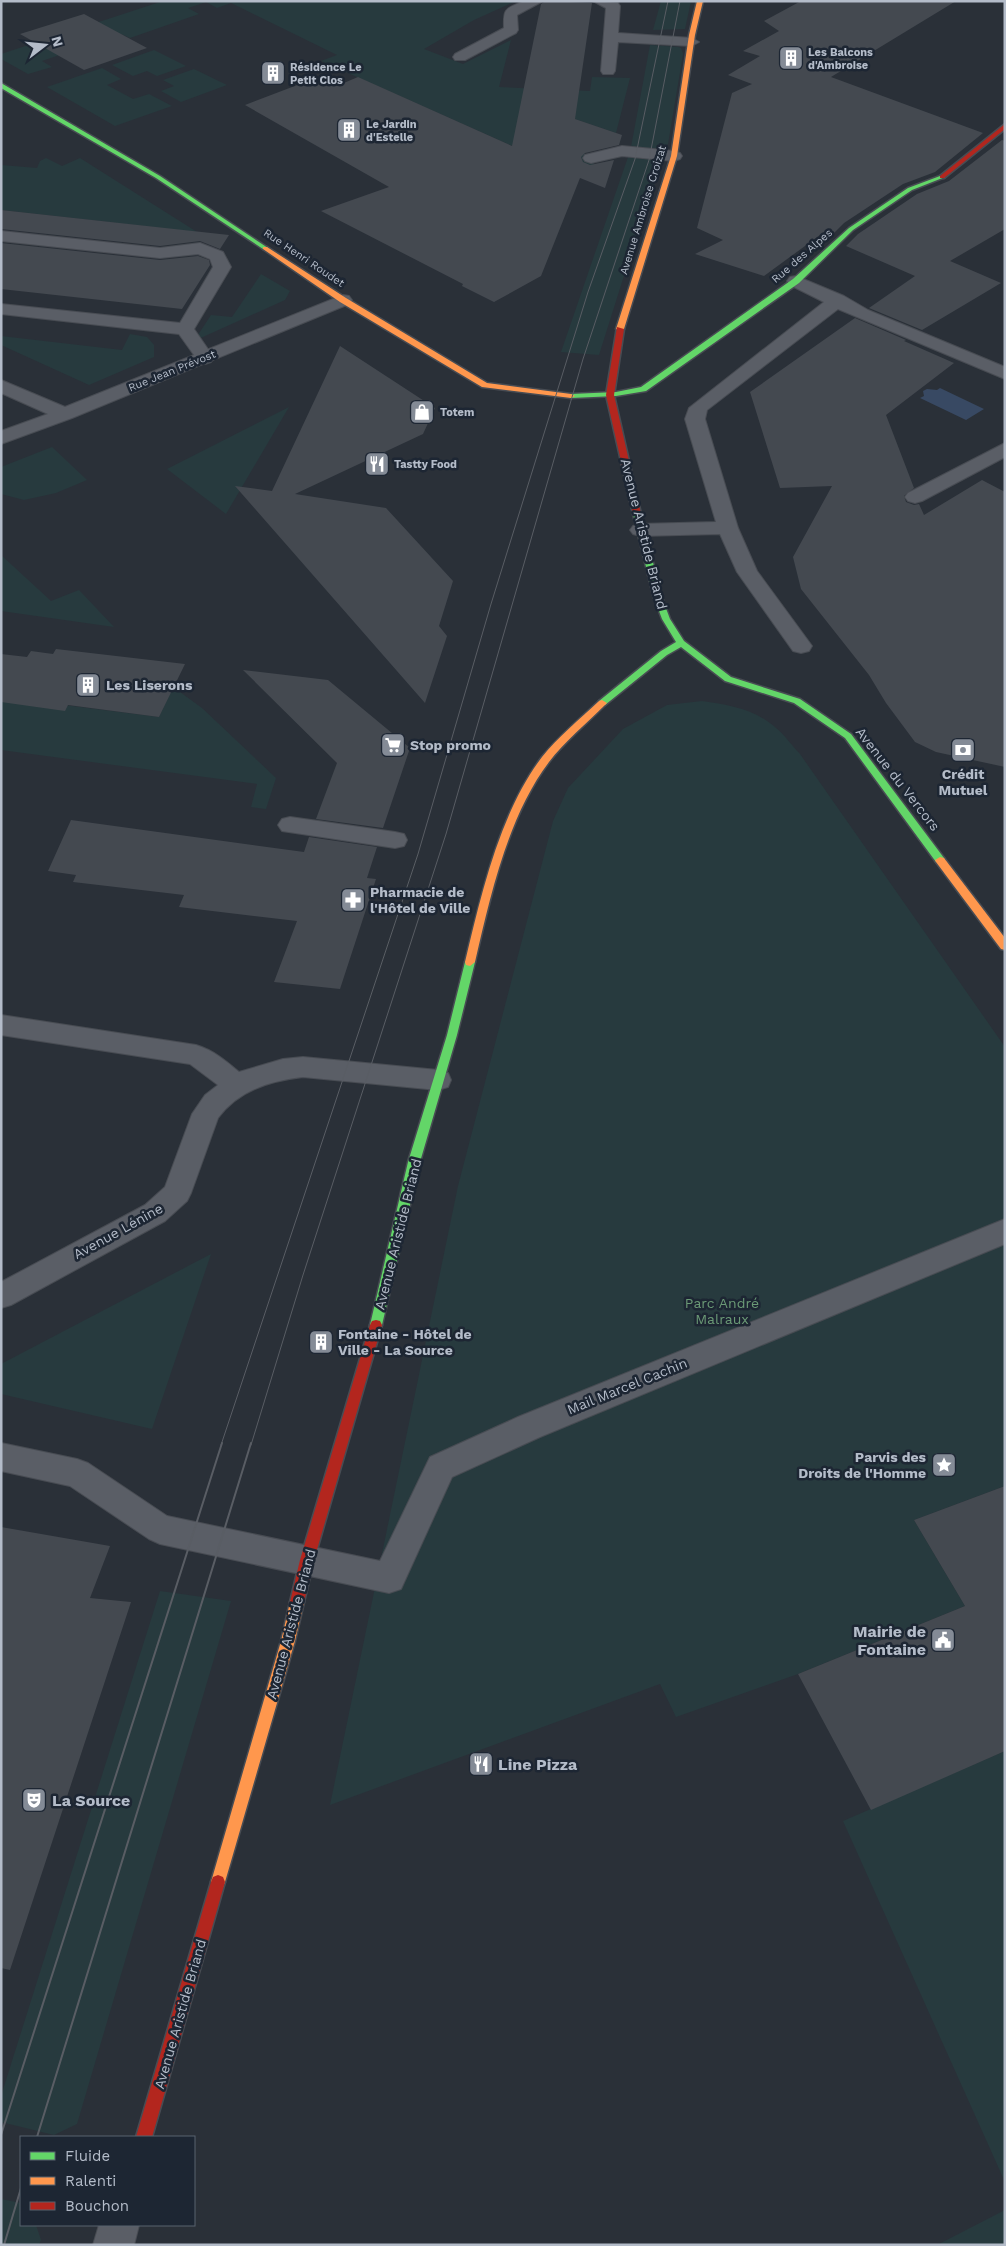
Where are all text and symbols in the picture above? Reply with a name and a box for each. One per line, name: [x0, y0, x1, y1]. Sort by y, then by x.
north arrow: [20, 20, 70, 70]
text: N: [48, 34, 67, 49]
building icon: Les Balcons d'Ambroise: [778, 45, 804, 71]
place label: Les Balcons d'Ambroise: [808, 46, 873, 72]
building icon: Résidence Le Petit Clos: [260, 60, 286, 86]
place label: Résidence Le Petit Clos: [290, 61, 362, 87]
building icon: Le Jardin d'Estelle: [336, 117, 362, 143]
place label: Le Jardin d'Estelle: [366, 118, 417, 144]
street label: Avenue Ambroise Croizat: [617, 143, 669, 276]
street label: Rue Henri Roudet: [261, 226, 347, 290]
street label: Rue des Alpes: [769, 226, 835, 286]
street label: Rue Jean Prévost: [126, 347, 218, 394]
shop icon: Totem: [409, 399, 435, 425]
place label: Totem: [440, 406, 474, 419]
restaurant icon: Tastty Food: [364, 451, 390, 477]
street label: Avenue Aristide Briand: [617, 457, 671, 611]
place label: Tastty Food: [394, 458, 457, 471]
building icon: Les Liserons: [75, 672, 101, 698]
place label: Les Liserons: [106, 677, 193, 693]
street label: Avenue du Vercors: [853, 724, 943, 834]
supermarket icon: Stop promo: [380, 732, 406, 758]
place label: Stop promo: [410, 737, 491, 753]
bank icon: Crédit Mutuel: [950, 737, 976, 763]
place label: Crédit Mutuel: [939, 766, 988, 798]
place label: Pharmacie de l'Hôtel de Ville: [370, 884, 470, 916]
pharmacy icon: Pharmacie de l'Hôtel de Ville: [340, 887, 366, 913]
street label: Avenue Aristide Briand: [371, 1157, 425, 1311]
street label: Avenue Lénine: [71, 1200, 165, 1262]
park label: Parc André Malraux: [685, 1295, 759, 1327]
place label: Fontaine - Hôtel de Ville - La Source: [338, 1326, 472, 1358]
building icon: Fontaine - Hôtel de Ville - La Source: [308, 1329, 334, 1355]
street label: Mail Marcel Cachin: [565, 1355, 689, 1417]
place label: Parvis des Droits de l'Homme: [798, 1449, 927, 1481]
place icon: Parvis des Droits de l'Homme: [931, 1452, 957, 1478]
street label: Avenue Aristide Briand: [263, 1547, 319, 1701]
place label: Mairie de Fontaine: [853, 1622, 926, 1659]
public building icon: Mairie de Fontaine: [930, 1627, 956, 1653]
restaurant icon: Line Pizza: [468, 1751, 494, 1777]
place label: Line Pizza: [498, 1755, 578, 1774]
theatre icon: La Source: [21, 1787, 47, 1813]
place label: La Source: [52, 1791, 130, 1810]
street label: Avenue Aristide Briand: [151, 1937, 209, 2091]
legend: [20, 2136, 195, 2226]
text: Fluide: [65, 2147, 110, 2165]
text: Ralenti: [65, 2172, 116, 2190]
text: Bouchon: [65, 2197, 129, 2215]

